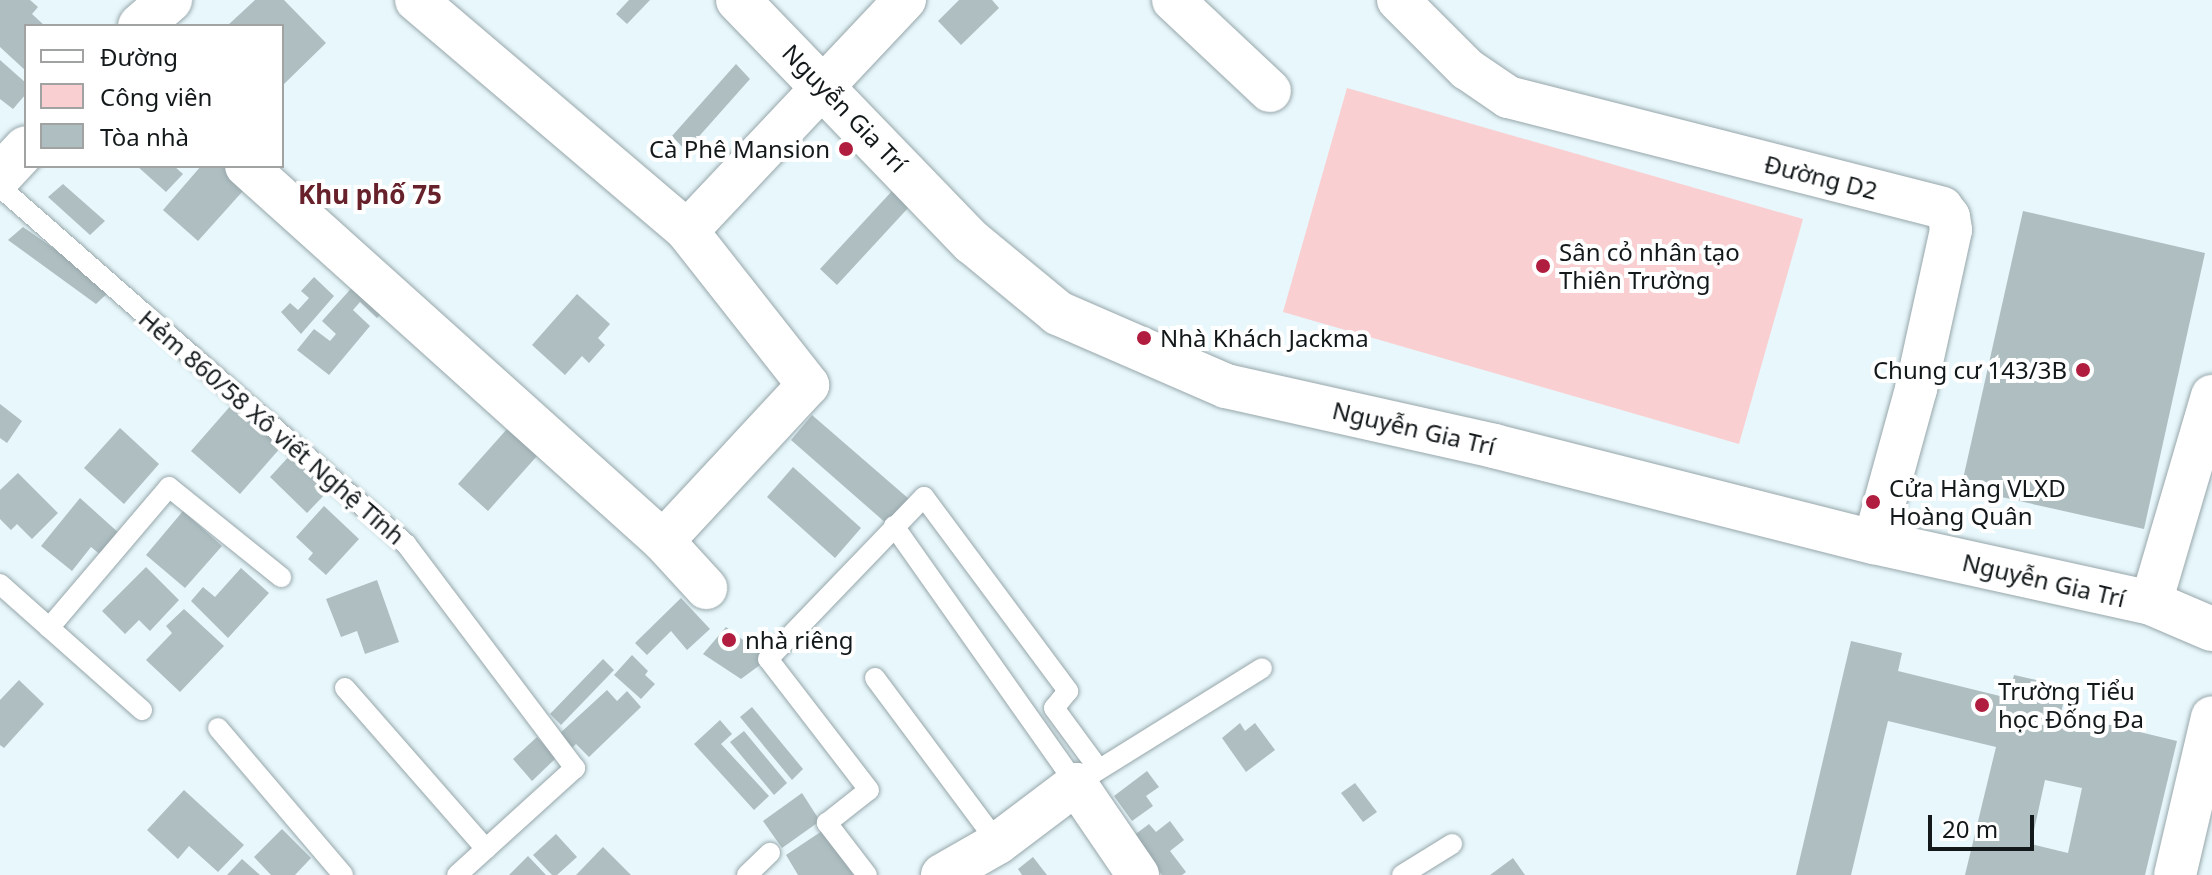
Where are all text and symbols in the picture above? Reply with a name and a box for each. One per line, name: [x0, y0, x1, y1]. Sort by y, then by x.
legend: [24, 24, 284, 168]
street label: Nguyễn Gia Trí: [777, 38, 913, 178]
text: Đường: [100, 40, 178, 73]
text: Công viên: [100, 80, 212, 113]
text: Tòa nhà: [100, 120, 189, 153]
place label: Cà Phê Mansion: [649, 135, 830, 163]
marker: Cà Phê Mansion: [837, 140, 855, 158]
street label: Đường D2: [1761, 149, 1881, 205]
district label: Khu phố 75: [298, 179, 442, 211]
place label: Sân cỏ nhân tạo Thiên Trường: [1559, 238, 1740, 294]
marker: Sân cỏ nhân tạo Thiên Trường: [1534, 257, 1552, 275]
street label: Hẻm 860/58 Xô viết Nghệ Tĩnh: [133, 304, 411, 550]
place label: Nhà Khách Jackma: [1160, 324, 1369, 352]
marker: Nhà Khách Jackma: [1135, 329, 1153, 347]
place label: Chung cư 143/3B: [1873, 356, 2067, 384]
marker: Chung cư 143/3B: [2074, 361, 2092, 379]
street label: Nguyễn Gia Trí: [1330, 395, 1498, 461]
place label: Cửa Hàng VLXD Hoàng Quân: [1889, 474, 2066, 530]
marker: Cửa Hàng VLXD Hoàng Quân: [1864, 493, 1882, 511]
street label: Nguyễn Gia Trí: [1960, 547, 2128, 613]
place label: nhà riêng: [745, 626, 854, 654]
marker: nhà riêng: [720, 631, 738, 649]
place label: Trường Tiểu học Đống Đa: [1998, 677, 2144, 733]
marker: Trường Tiểu học Đống Đa: [1973, 696, 1991, 714]
scale bar: [1932, 799, 2038, 849]
text: 20 m: [1942, 812, 1998, 845]

